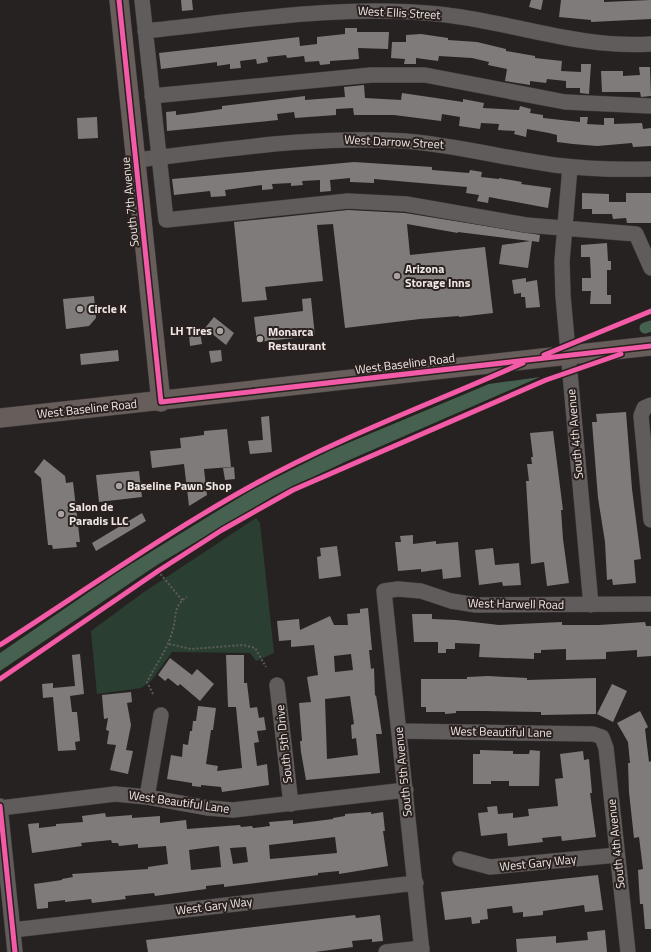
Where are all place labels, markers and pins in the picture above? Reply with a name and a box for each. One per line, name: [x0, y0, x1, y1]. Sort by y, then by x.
place label: Arizona Storage Inns: [405, 259, 471, 292]
marker: Arizona Storage Inns: [392, 271, 402, 281]
place label: Circle K: [88, 299, 127, 318]
marker: Circle K: [75, 304, 85, 314]
place label: LH Tires: [170, 321, 212, 340]
place label: Monarca Restaurant: [268, 322, 326, 355]
marker: LH Tires: [215, 326, 225, 336]
marker: Monarca Restaurant: [255, 334, 265, 344]
place label: Baseline Pawn Shop: [127, 476, 232, 495]
marker: Baseline Pawn Shop: [114, 481, 124, 491]
place label: Salon de Paradis LLC: [69, 497, 129, 530]
marker: Salon de Paradis LLC: [56, 509, 66, 519]

